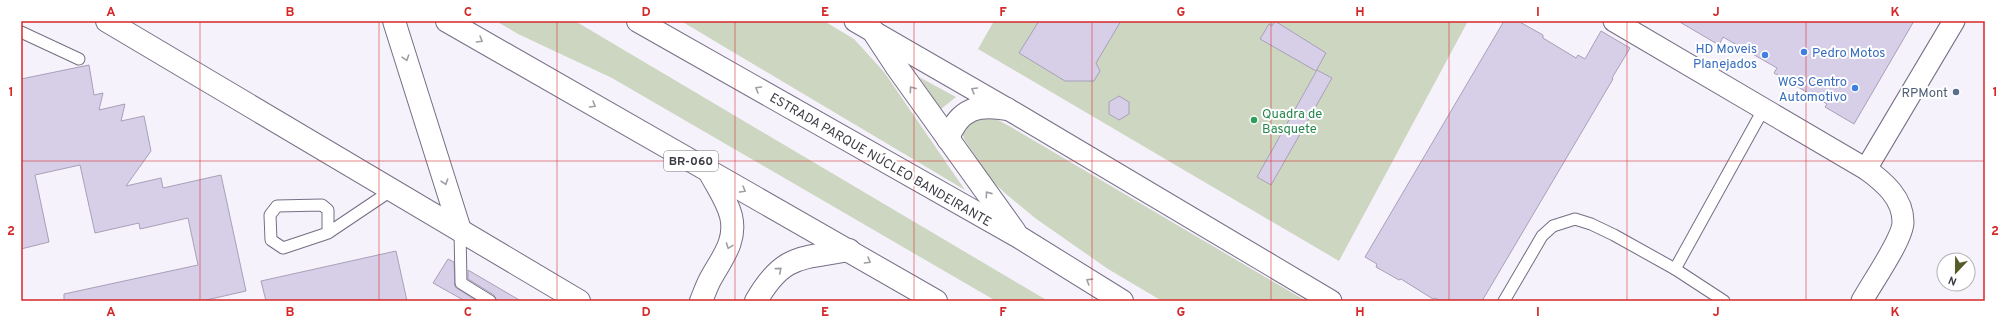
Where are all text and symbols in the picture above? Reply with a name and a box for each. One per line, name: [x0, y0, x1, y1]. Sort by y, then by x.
text: A: [106, 5, 116, 21]
text: B: [286, 5, 295, 21]
text: C: [464, 5, 472, 21]
text: D: [641, 5, 651, 21]
text: E: [821, 5, 829, 21]
text: F: [999, 5, 1007, 21]
text: G: [1177, 5, 1186, 21]
text: H: [1355, 5, 1365, 21]
text: I: [1536, 5, 1540, 21]
text: J: [1712, 5, 1720, 21]
text: K: [1890, 5, 1900, 21]
one-way arrow: [476, 36, 484, 43]
place label: HD Moveis Planejados: [1693, 42, 1757, 73]
place label: Pedro Motos: [1812, 46, 1885, 62]
marker: Pedro Motos: [1799, 47, 1809, 57]
marker: HD Moveis Planejados: [1760, 50, 1770, 60]
one-way arrow: [401, 55, 410, 62]
place label: WGS Centro Automotivo: [1778, 75, 1847, 106]
marker: WGS Centro Automotivo: [1850, 83, 1860, 93]
text: 1: [8, 85, 14, 101]
text: 1: [1992, 85, 1998, 101]
one-way arrow: [910, 86, 917, 93]
place label: RPMont: [1901, 86, 1948, 102]
one-way arrow: [755, 87, 762, 94]
one-way arrow: [971, 87, 978, 94]
marker: RPMont: [1951, 87, 1961, 97]
street label: ESTRADA PARQUE NÚCLEO BANDEIRANTE: [766, 89, 995, 231]
one-way arrow: [589, 100, 596, 107]
place label: Quadra de Basquete: [1262, 107, 1322, 138]
marker: Quadra de Basquete: [1249, 115, 1259, 125]
road number: BR-060: [664, 151, 718, 171]
one-way arrow: [440, 179, 448, 186]
one-way arrow: [739, 186, 746, 193]
one-way arrow: [985, 191, 993, 198]
text: 2: [7, 224, 15, 240]
text: 2: [1991, 224, 1999, 240]
one-way arrow: [725, 243, 733, 250]
north arrow: [1936, 252, 1976, 292]
one-way arrow: [864, 257, 871, 264]
one-way arrow: [774, 268, 782, 275]
text: N: [1946, 272, 1959, 288]
one-way arrow: [1086, 278, 1093, 285]
text: A: [106, 305, 116, 321]
text: B: [286, 305, 295, 321]
text: C: [464, 305, 472, 321]
text: D: [641, 305, 651, 321]
text: E: [821, 305, 829, 321]
text: F: [999, 305, 1007, 321]
text: G: [1177, 305, 1186, 321]
text: H: [1355, 305, 1365, 321]
text: I: [1536, 305, 1540, 321]
text: J: [1712, 305, 1720, 321]
text: K: [1890, 305, 1900, 321]

